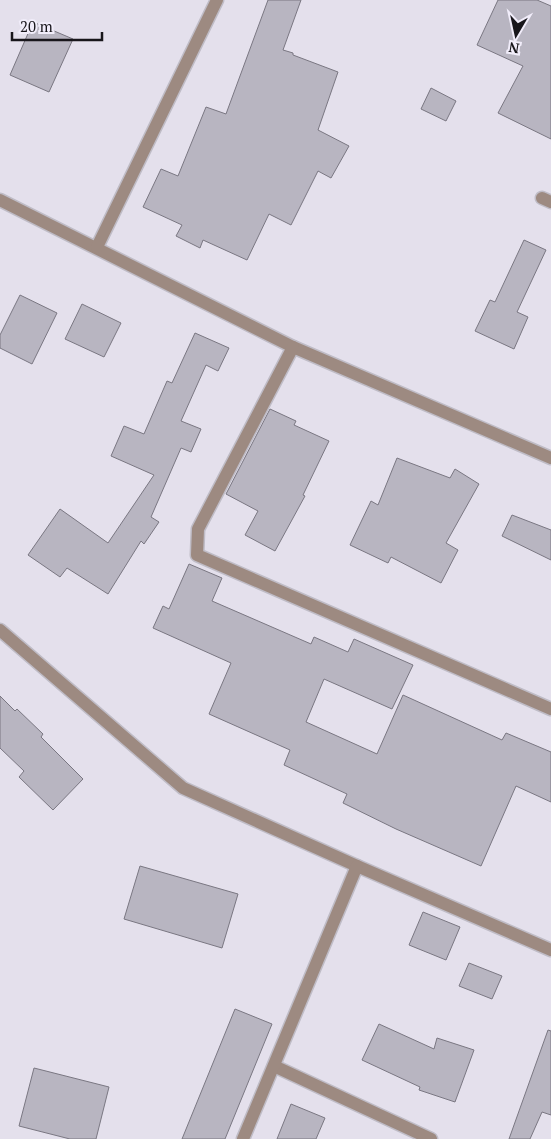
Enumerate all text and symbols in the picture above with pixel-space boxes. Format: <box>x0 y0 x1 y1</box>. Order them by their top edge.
scale bar <box>12 10 102 42</box>
north arrow <box>491 10 541 60</box>
text: 20 m <box>20 16 53 36</box>
text: N <box>507 38 521 59</box>

